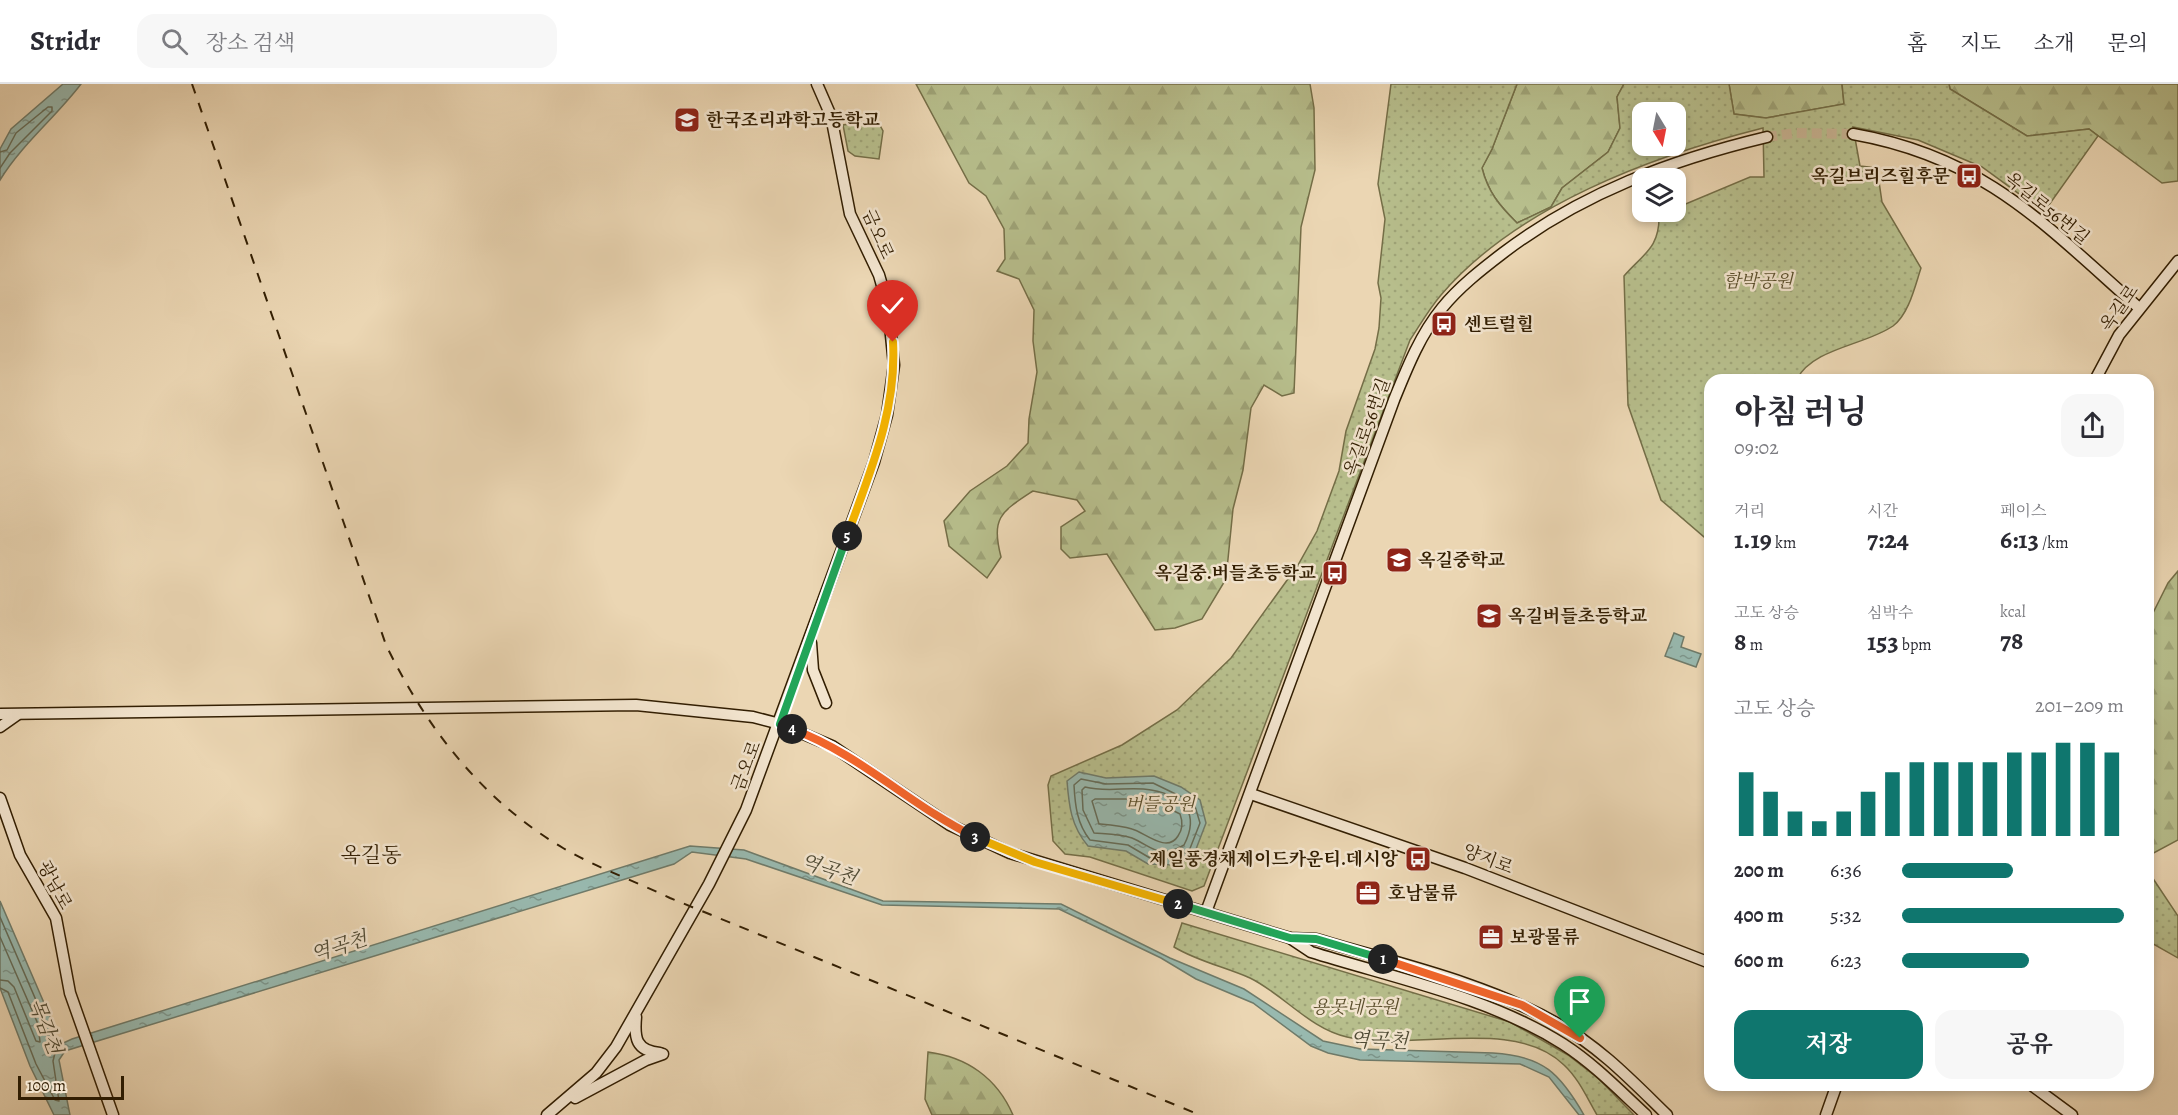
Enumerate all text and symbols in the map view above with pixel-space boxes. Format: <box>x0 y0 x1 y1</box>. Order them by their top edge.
search box <box>137 14 557 68</box>
text: Stridr <box>30 22 101 60</box>
icon: search <box>158 25 191 58</box>
text: 장소 검색 <box>206 28 295 58</box>
text: 홈 <box>1907 29 1927 57</box>
text: 지도 <box>1960 29 2001 57</box>
text: 소개 <box>2034 29 2074 57</box>
text: 문의 <box>2107 29 2148 57</box>
north arrow <box>1632 102 1686 156</box>
map controls <box>1632 102 1686 222</box>
school or university icon: 한국조리과학고등학교 <box>672 105 702 135</box>
place label: 한국조리과학고등학교 <box>706 108 880 132</box>
bus stop icon: 옥길브리즈힐후문 <box>1954 161 1984 191</box>
place label: 옥길브리즈힐후문 <box>1811 164 1951 188</box>
street label: 옥길로56번길 <box>1999 166 2095 250</box>
button: layers <box>1632 168 1686 222</box>
street label: 금오로 <box>856 205 900 263</box>
park label: 함박공원 <box>1723 269 1794 293</box>
pin <box>867 280 918 342</box>
street label: 옥길로 <box>2094 280 2144 336</box>
icon: check <box>876 289 909 322</box>
bus stop icon: 센트럴힐 <box>1429 309 1459 339</box>
place label: 센트럴힐 <box>1464 312 1534 336</box>
street label: 옥길로56번길 <box>1338 375 1396 479</box>
text: 아침 러닝 <box>1734 389 1867 434</box>
button: share <box>2061 394 2124 457</box>
text: 09:02 <box>1734 434 1779 461</box>
text: 거리 <box>1734 500 1765 522</box>
text: 시간 <box>1867 500 1898 522</box>
text: 페이스 <box>2000 500 2046 522</box>
pin: 5 <box>832 521 862 551</box>
text: 1.19 <box>1734 522 1772 557</box>
text: 7:24 <box>1867 522 1909 557</box>
text: 6:13 <box>2000 522 2039 557</box>
text: 5 <box>844 525 850 547</box>
text: km <box>1772 532 1796 554</box>
text: /km <box>2039 532 2069 554</box>
school or university icon: 옥길중학교 <box>1384 545 1414 575</box>
place label: 옥길중학교 <box>1418 548 1506 572</box>
bus stop icon: 옥길중.버들초등학교 <box>1320 558 1350 588</box>
place label: 옥길중.버들초등학교 <box>1155 561 1317 585</box>
school or university icon: 옥길버들초등학교 <box>1474 601 1504 631</box>
text: kcal <box>2000 601 2026 623</box>
text: 고도 상승 <box>1734 602 1799 624</box>
text: 심박수 <box>1867 602 1913 624</box>
place label: 옥길버들초등학교 <box>1508 604 1648 628</box>
text: 78 <box>2000 623 2024 658</box>
text: 8 <box>1734 624 1746 659</box>
text: 153 <box>1867 624 1899 659</box>
text: m <box>1746 634 1763 656</box>
text: bpm <box>1899 634 1932 656</box>
text: 201–209 m <box>2035 692 2124 719</box>
text: 고도 상승 <box>1734 695 1815 722</box>
pin: 4 <box>777 714 807 744</box>
text: 4 <box>788 718 796 740</box>
street label: 금오로 <box>725 737 767 795</box>
park label: 버들공원 <box>1125 792 1196 816</box>
pin: 3 <box>960 822 990 852</box>
text: 3 <box>972 826 978 848</box>
street label: 양지로 <box>1459 838 1517 880</box>
district label: 옥길동 <box>341 841 401 869</box>
bus stop icon: 제일풍경채제이드카운티.데시앙 <box>1403 844 1433 874</box>
water label: 역곡천 <box>797 847 862 892</box>
place label: 제일풍경채제이드카운티.데시앙 <box>1150 847 1399 871</box>
street label: 광남로 <box>32 856 78 914</box>
text: 200 m <box>1734 857 1784 884</box>
text: 6:36 <box>1830 857 1862 884</box>
office icon: 호남물류 <box>1353 878 1383 908</box>
place label: 호남물류 <box>1388 881 1458 905</box>
pin: 2 <box>1163 889 1193 919</box>
text: 2 <box>1174 893 1182 915</box>
text: 400 m <box>1734 902 1784 929</box>
text: 5:32 <box>1830 902 1861 929</box>
office icon: 보광물류 <box>1476 922 1506 952</box>
water label: 역곡천 <box>307 924 372 968</box>
place label: 보광물류 <box>1510 925 1580 949</box>
pin: 1 <box>1368 944 1398 974</box>
text: 600 m <box>1734 947 1784 974</box>
text: 6:23 <box>1830 947 1862 974</box>
text: 1 <box>1380 948 1386 970</box>
pin <box>1554 976 1605 1038</box>
icon: arrive <box>1563 985 1596 1018</box>
water label: 목감천 <box>23 994 69 1060</box>
park label: 용못네공원 <box>1312 995 1400 1019</box>
button: 저장 <box>1734 1010 1923 1079</box>
button: 공유 <box>1935 1010 2124 1079</box>
water label: 역곡천 <box>1350 1026 1410 1055</box>
scale bar <box>18 1073 124 1100</box>
text: 100 m <box>27 1075 66 1097</box>

